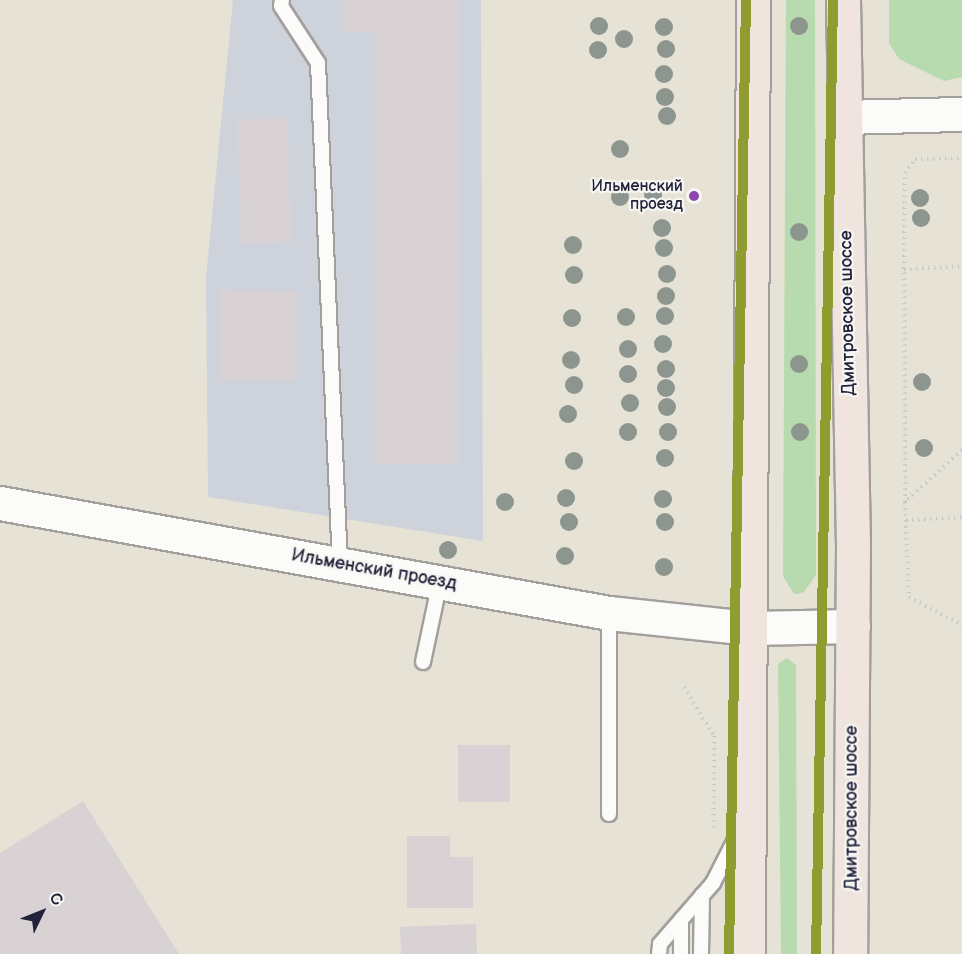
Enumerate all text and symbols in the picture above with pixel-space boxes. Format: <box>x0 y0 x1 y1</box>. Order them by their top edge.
place label: Ильменский проезд <box>591 177 683 215</box>
marker: Ильменский проезд <box>688 190 700 202</box>
street label: Дмитровское шоссе <box>836 230 860 396</box>
street label: Ильменский проезд <box>290 545 458 595</box>
street label: Дмитровское шоссе <box>841 725 863 891</box>
north arrow <box>12 882 72 942</box>
text: С <box>45 889 66 910</box>

